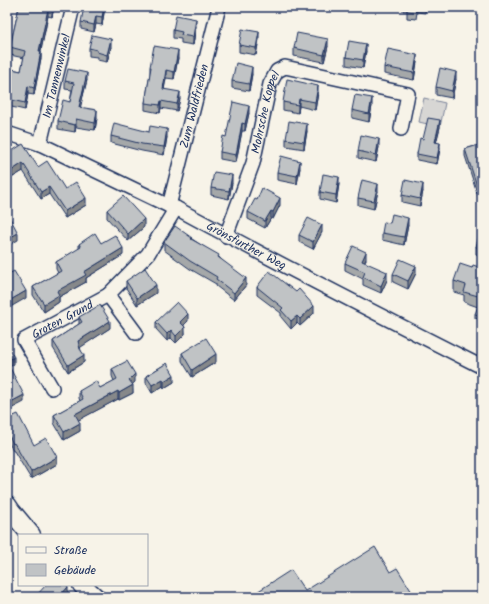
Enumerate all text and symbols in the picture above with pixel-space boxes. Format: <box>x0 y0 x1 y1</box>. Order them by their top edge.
street label: Im Tannenwinkel <box>37 32 76 120</box>
street label: Zum Waldfrieden <box>174 62 214 150</box>
street label: Mohrsche Koppel <box>246 67 285 155</box>
street label: Grönsfurther Weg <box>203 217 290 275</box>
street label: Groten Grund <box>28 295 97 344</box>
legend <box>18 534 148 586</box>
text: Straße <box>54 541 88 560</box>
text: Gebäude <box>54 561 96 580</box>

